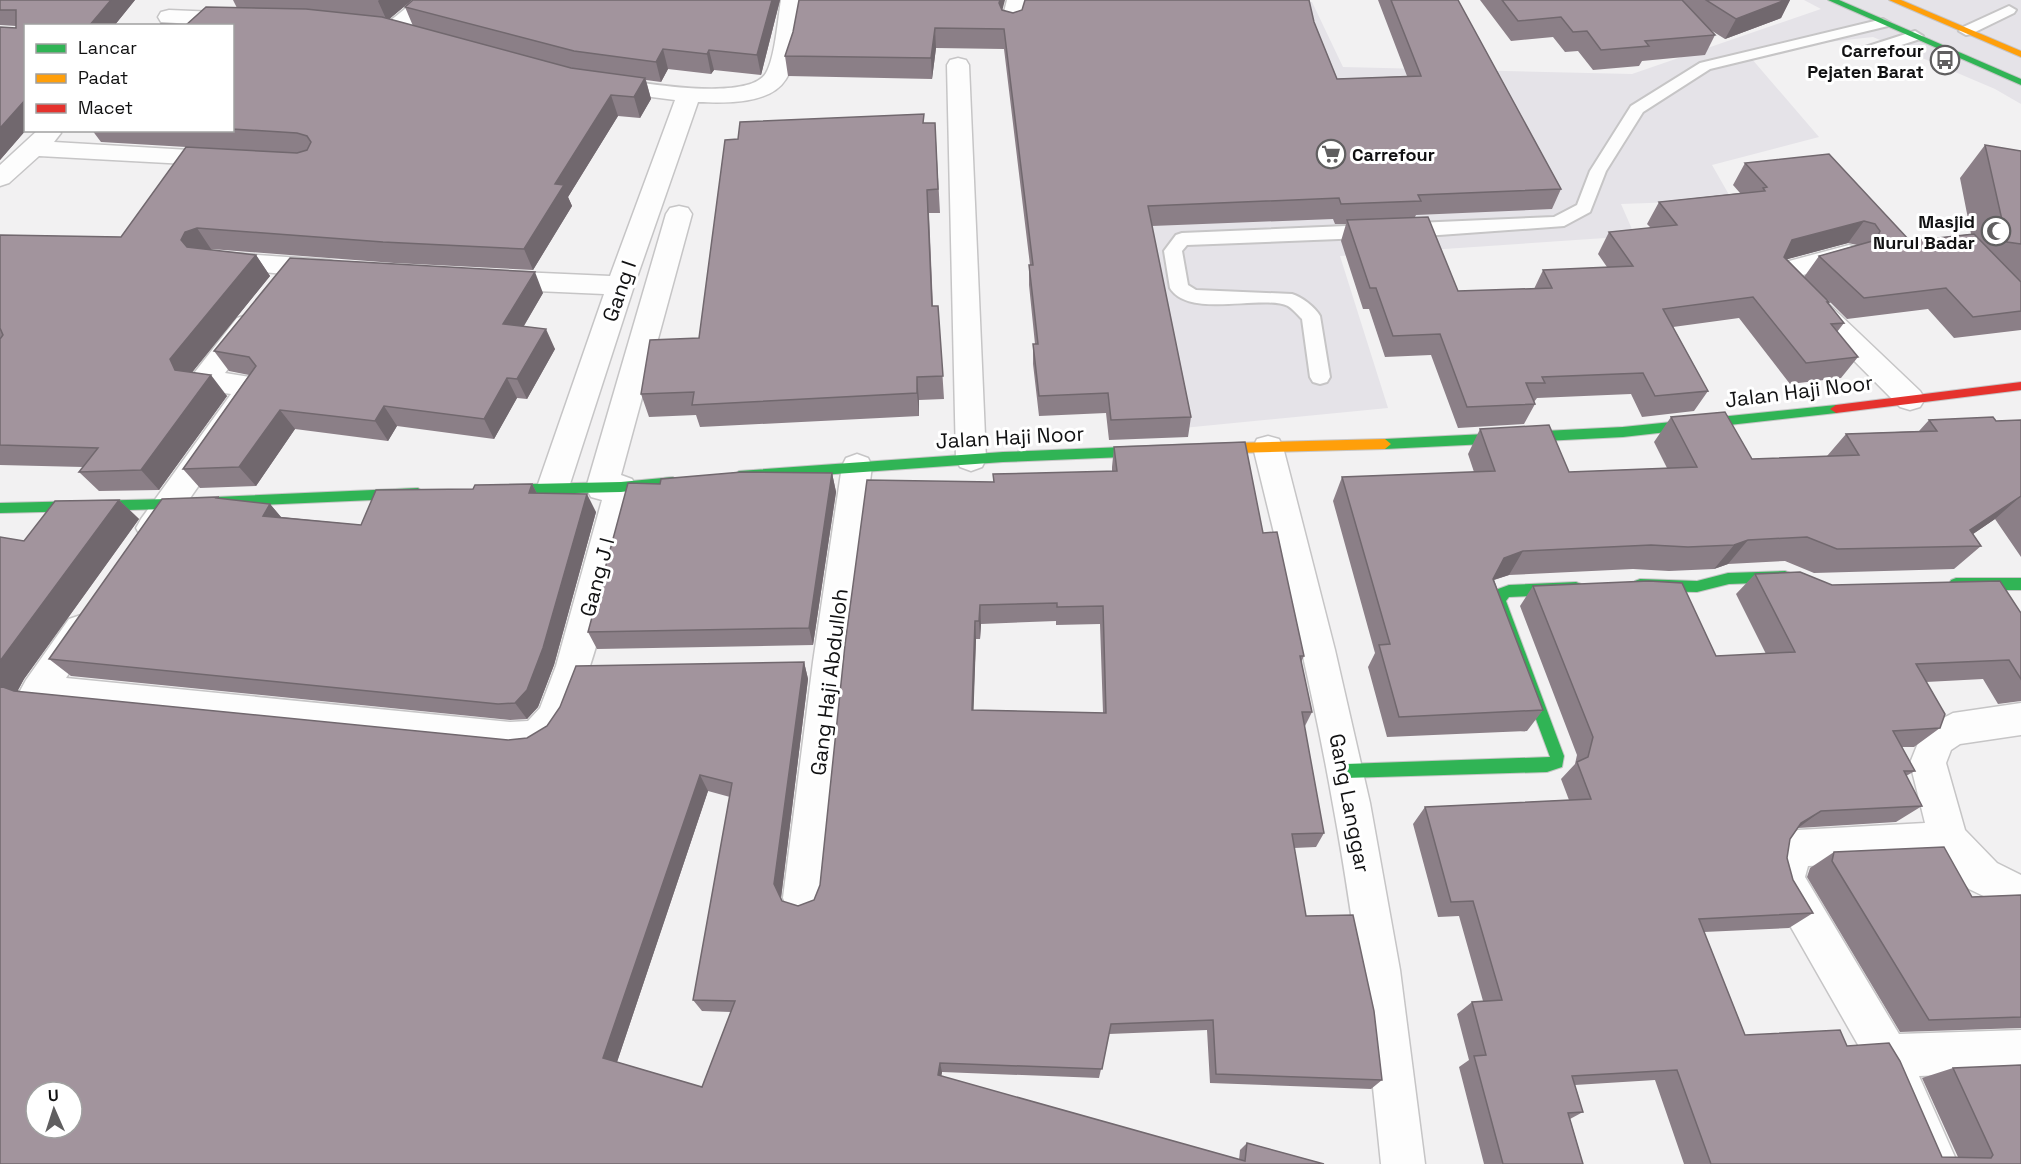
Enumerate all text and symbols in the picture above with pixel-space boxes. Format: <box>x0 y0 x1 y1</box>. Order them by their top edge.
legend <box>24 24 234 132</box>
text: Lancar <box>78 36 137 59</box>
place label: Carrefour Pejaten Barat <box>1807 39 1924 83</box>
bus stop icon: Carrefour Pejaten Barat <box>1929 44 1961 76</box>
text: Padat <box>78 66 128 89</box>
text: Macet <box>78 96 133 119</box>
supermarket icon: Carrefour <box>1315 138 1347 170</box>
place label: Carrefour <box>1352 143 1435 166</box>
place label: Masjid Nurul Badar <box>1873 210 1975 254</box>
mosque icon: Masjid Nurul Badar <box>1980 215 2012 247</box>
street label: Gang I <box>596 257 642 325</box>
street label: Jalan Haji Noor <box>1723 369 1875 413</box>
street label: Jalan Haji Noor <box>935 420 1085 454</box>
street label: Gang J I <box>574 535 620 619</box>
street label: Gang Haji Abdulloh <box>804 587 854 777</box>
street label: Gang Langgar <box>1323 731 1377 875</box>
north arrow <box>24 1080 84 1140</box>
text: U <box>47 1085 59 1106</box>

